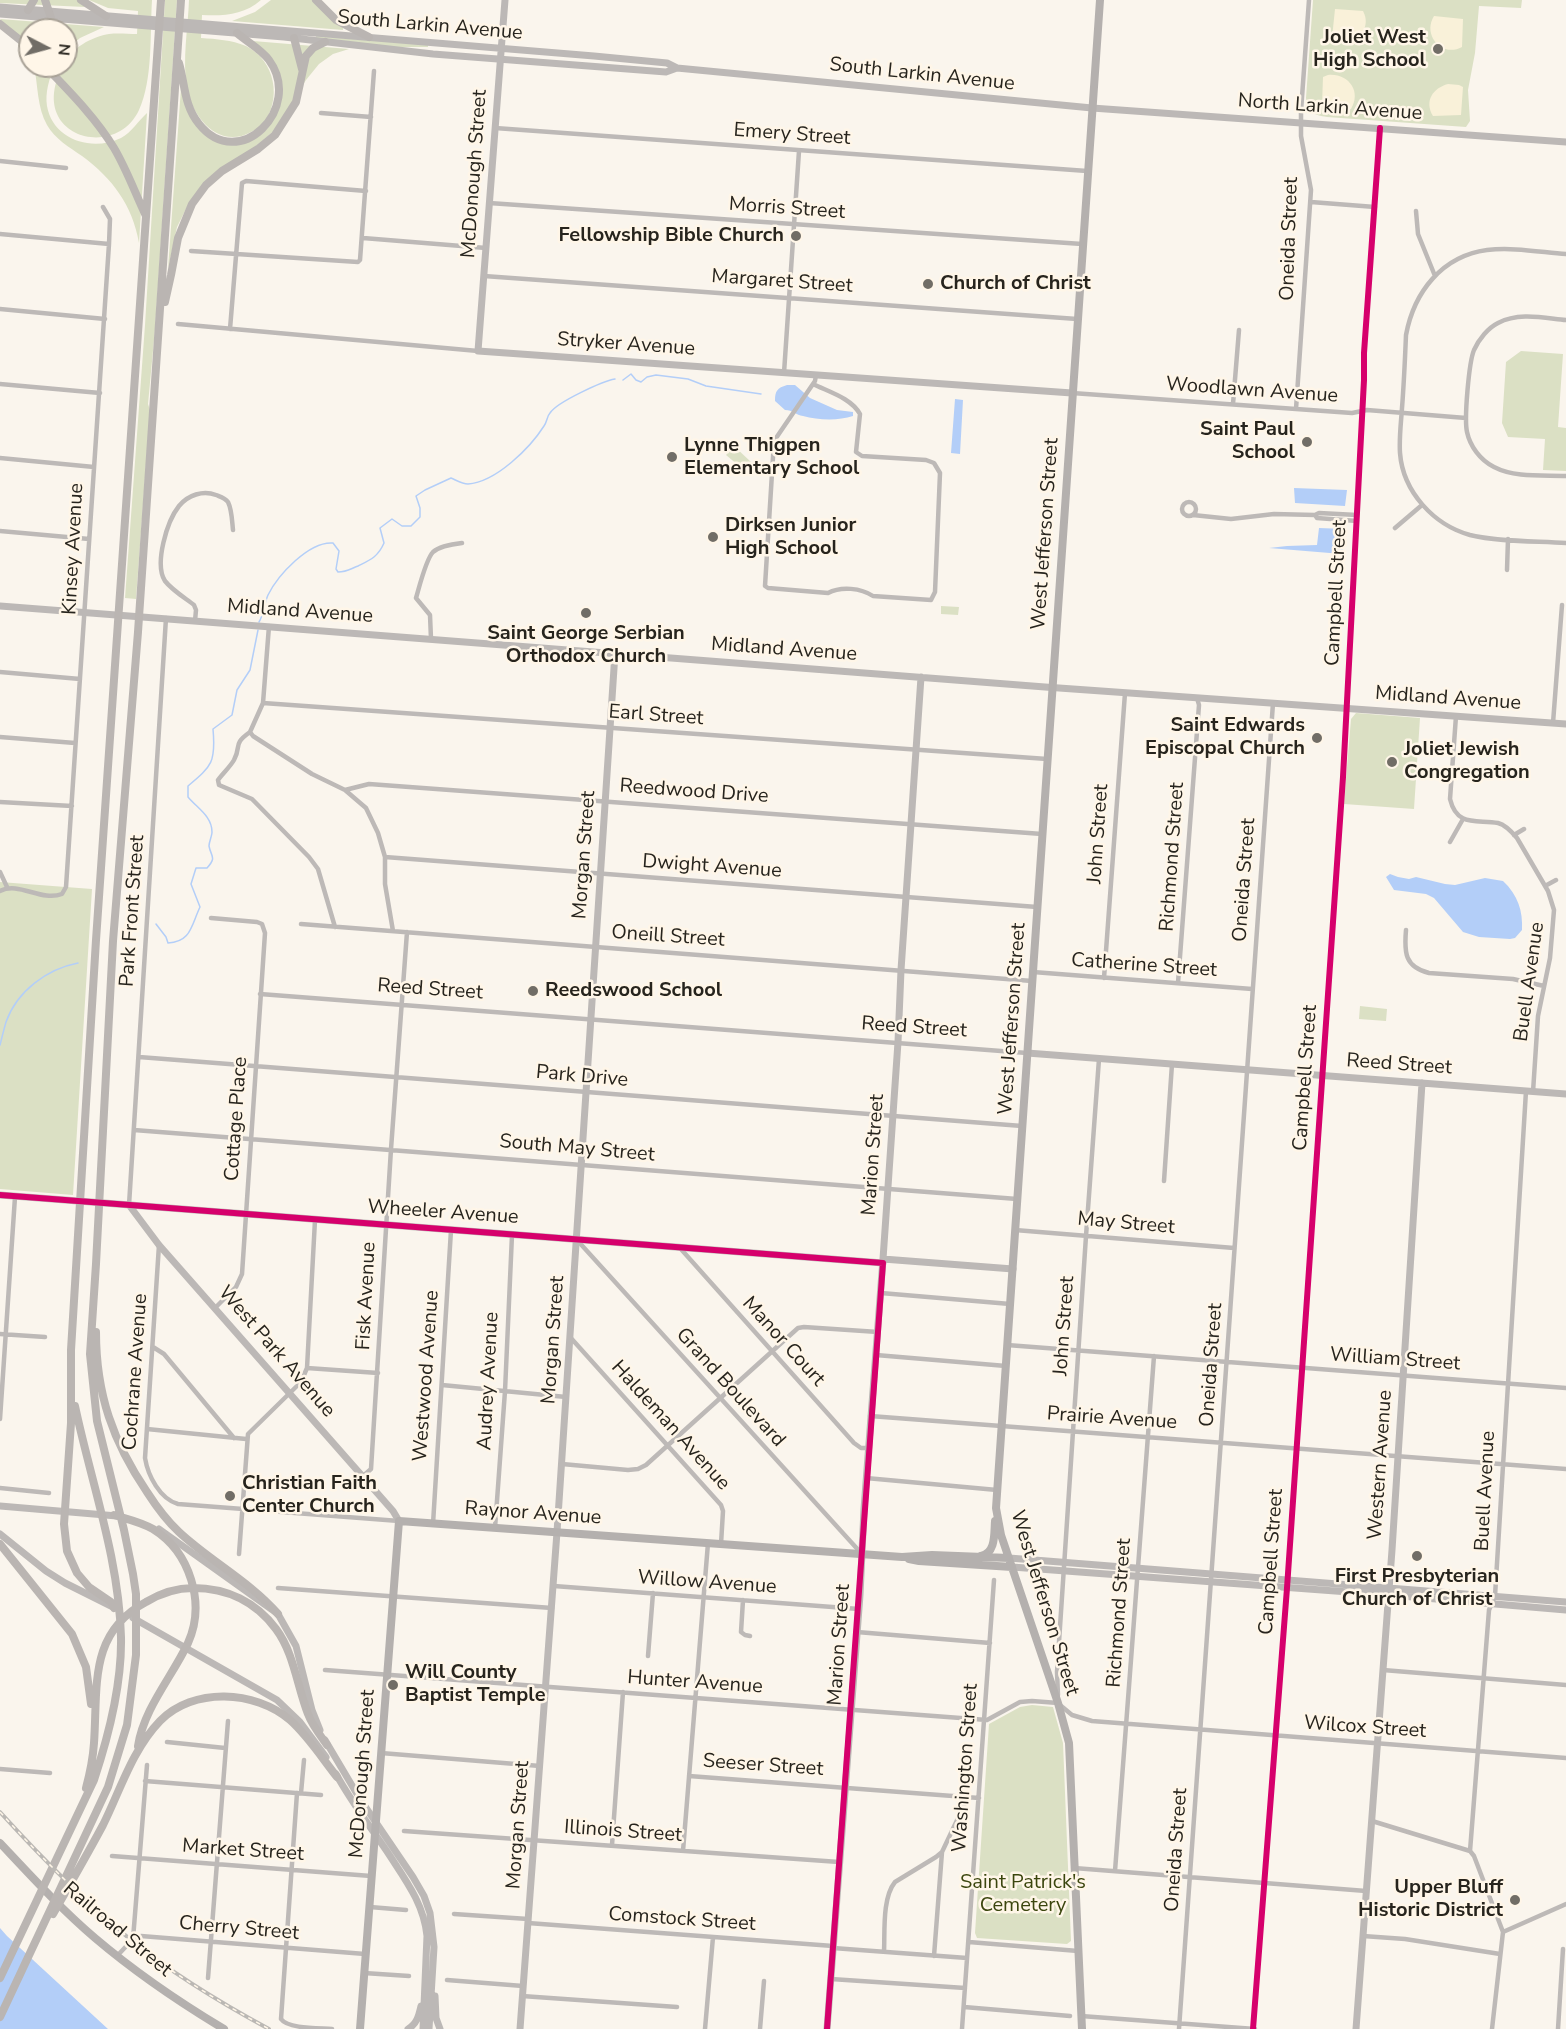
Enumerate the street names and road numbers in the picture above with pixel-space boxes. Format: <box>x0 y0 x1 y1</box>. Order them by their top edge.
street label: South Larkin Avenue <box>336 6 524 46</box>
street label: South Larkin Avenue <box>828 53 1016 97</box>
street label: McDonough Street <box>457 89 493 259</box>
street label: North Larkin Avenue <box>1237 90 1423 126</box>
street label: Emery Street <box>733 119 851 151</box>
street label: Oneida Street <box>1276 177 1304 301</box>
street label: Morris Street <box>728 193 846 225</box>
street label: Margaret Street <box>711 265 853 299</box>
street label: Stryker Avenue <box>556 328 696 362</box>
street label: Woodlawn Avenue <box>1165 373 1339 409</box>
street label: West Jefferson Street <box>1027 437 1065 631</box>
street label: Kinsey Avenue <box>59 482 89 616</box>
street label: Campbell Street <box>1321 519 1353 667</box>
street label: Midland Avenue <box>226 595 374 629</box>
street label: Midland Avenue <box>710 633 858 667</box>
street label: Midland Avenue <box>1374 682 1522 716</box>
street label: Earl Street <box>608 701 704 731</box>
street label: Reedwood Drive <box>619 775 769 809</box>
street label: Richmond Street <box>1156 782 1190 932</box>
street label: John Street <box>1084 783 1114 885</box>
street label: Morgan Street <box>569 790 601 920</box>
street label: Oneida Street <box>1229 817 1261 943</box>
street label: Park Front Street <box>116 834 150 988</box>
street label: Dwight Avenue <box>642 850 782 884</box>
street label: Oneill Street <box>611 921 725 953</box>
street label: Buell Avenue <box>1510 921 1550 1043</box>
street label: West Jefferson Street <box>994 922 1032 1116</box>
street label: Catherine Street <box>1070 949 1218 983</box>
street label: Reed Street <box>376 974 484 1006</box>
street label: Campbell Street <box>1289 1004 1323 1152</box>
street label: Reed Street <box>860 1012 968 1044</box>
street label: Reed Street <box>1345 1049 1453 1081</box>
street label: Cottage Place <box>221 1056 253 1182</box>
street label: Park Drive <box>535 1061 629 1093</box>
street label: Marion Street <box>858 1093 890 1217</box>
street label: South May Street <box>498 1130 656 1168</box>
street label: Wheeler Avenue <box>367 1196 519 1230</box>
street label: May Street <box>1076 1208 1176 1240</box>
street label: Fisk Avenue <box>352 1241 382 1351</box>
street label: Morgan Street <box>538 1275 570 1405</box>
street label: John Street <box>1050 1275 1080 1377</box>
street label: West Park Avenue <box>212 1281 340 1423</box>
street label: Westwood Avenue <box>409 1289 445 1463</box>
street label: Manor Court <box>737 1292 829 1392</box>
street label: Cochrane Avenue <box>119 1293 153 1451</box>
street label: Oneida Street <box>1196 1302 1228 1428</box>
street label: Audrey Avenue <box>473 1311 505 1451</box>
street label: Grand Boulevard <box>670 1324 790 1452</box>
street label: William Street <box>1329 1343 1461 1377</box>
street label: Haldeman Avenue <box>605 1356 735 1496</box>
street label: Western Avenue <box>1364 1389 1398 1541</box>
street label: Prairie Avenue <box>1046 1402 1178 1436</box>
street label: Buell Avenue <box>1471 1430 1501 1552</box>
street label: Campbell Street <box>1255 1488 1289 1636</box>
street label: Raynor Avenue <box>464 1497 602 1531</box>
street label: West Jefferson Street <box>1004 1507 1084 1699</box>
street label: Richmond Street <box>1103 1538 1137 1688</box>
street label: Willow Avenue <box>637 1566 777 1600</box>
street label: Marion Street <box>824 1583 856 1707</box>
street label: Hunter Avenue <box>626 1666 764 1700</box>
street label: Washington Street <box>948 1683 984 1853</box>
street label: McDonough Street <box>345 1689 381 1859</box>
street label: Wilcox Street <box>1303 1712 1427 1744</box>
street label: Seeser Street <box>702 1750 824 1782</box>
street label: Morgan Street <box>503 1760 535 1890</box>
street label: Oneida Street <box>1161 1787 1193 1913</box>
street label: Illinois Street <box>563 1816 683 1848</box>
street label: Market Street <box>181 1835 305 1867</box>
street label: Railroad Street <box>58 1878 176 1982</box>
street label: Comstock Street <box>608 1903 756 1937</box>
street label: Cherry Street <box>178 1912 300 1946</box>

